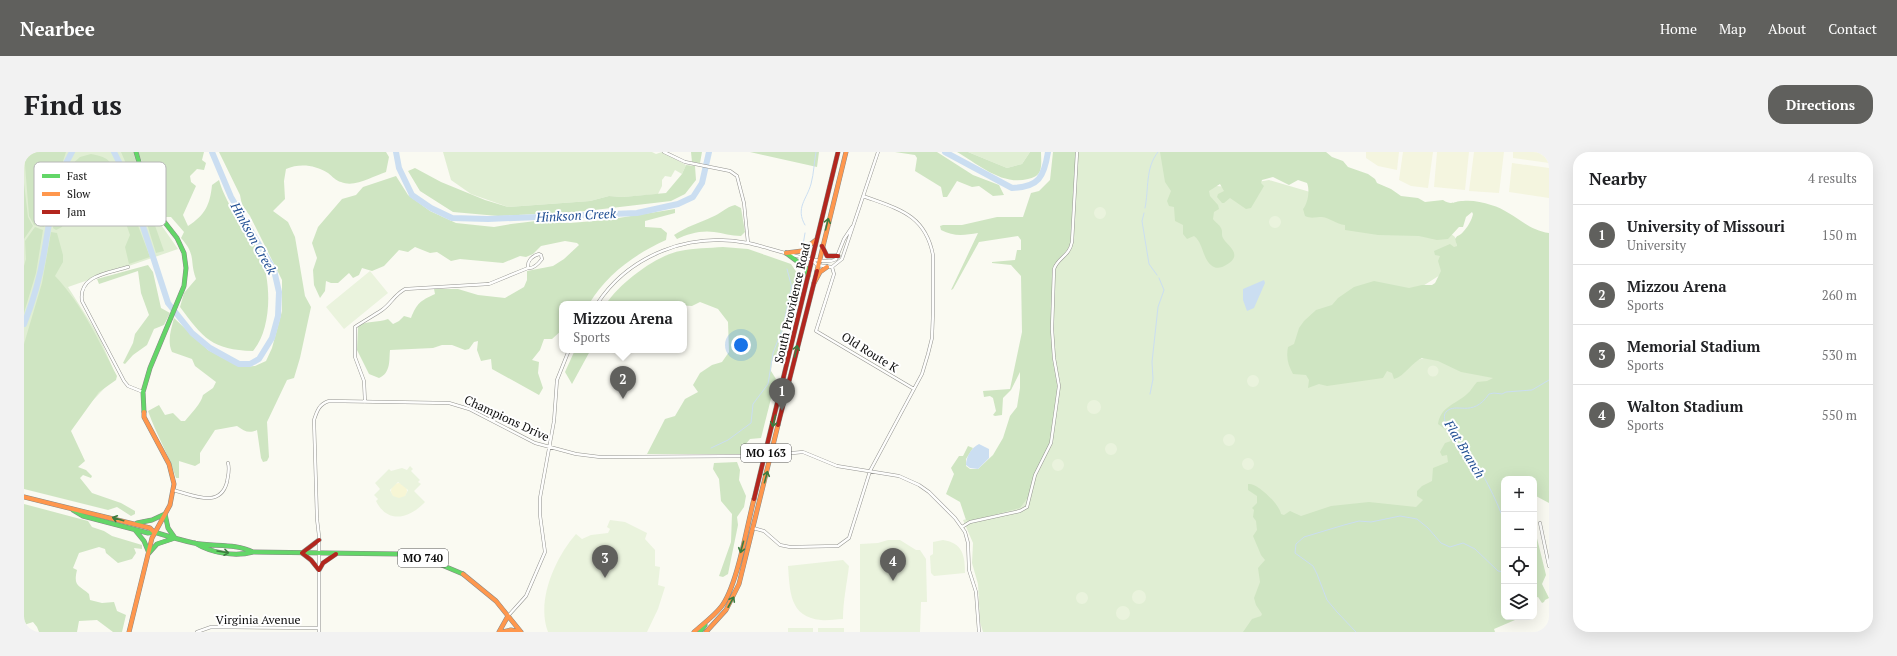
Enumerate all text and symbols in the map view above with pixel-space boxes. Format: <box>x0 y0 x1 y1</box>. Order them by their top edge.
text: Nearbee <box>20 16 95 41</box>
text: Home <box>1660 19 1697 38</box>
text: Map <box>1719 19 1746 38</box>
text: About <box>1768 19 1806 38</box>
text: Contact <box>1828 19 1877 38</box>
button: Directions <box>1768 85 1873 124</box>
text: Find us <box>24 86 122 123</box>
legend <box>34 162 166 226</box>
text: Nearby <box>1589 167 1647 190</box>
text: Fast <box>67 169 87 183</box>
text: 4 results <box>1808 169 1857 187</box>
text: Slow <box>67 187 91 201</box>
water label: Hinkson Creek <box>226 198 282 278</box>
water label: Hinkson Creek <box>535 204 617 226</box>
text: Jam <box>67 205 86 219</box>
text: University of Missouri <box>1627 216 1785 236</box>
one-way arrow <box>824 218 832 231</box>
text: 1 <box>1598 226 1606 244</box>
text: 150 m <box>1822 226 1857 244</box>
text: University <box>1627 236 1686 254</box>
street label: South Providence Road <box>771 241 813 365</box>
text: Mizzou Arena <box>1627 276 1727 296</box>
text: 2 <box>1598 286 1606 304</box>
text: 260 m <box>1822 286 1857 304</box>
text: Sports <box>1627 296 1664 314</box>
popup <box>559 301 687 353</box>
text: Mizzou Arena <box>573 308 673 328</box>
text: Sports <box>573 328 610 346</box>
street label: Old Route K <box>839 329 901 375</box>
your location <box>731 335 751 355</box>
text: Memorial Stadium <box>1627 336 1760 356</box>
one-way arrow <box>793 345 801 358</box>
text: 3 <box>1598 346 1606 364</box>
text: 530 m <box>1822 346 1857 364</box>
text: Sports <box>1627 356 1664 374</box>
pin: 2 <box>610 366 636 399</box>
pin: 1 <box>769 378 795 411</box>
street label: Champions Drive <box>462 392 552 444</box>
text: Walton Stadium <box>1627 396 1743 416</box>
text: 4 <box>1598 406 1606 424</box>
text: 550 m <box>1822 406 1857 424</box>
one-way arrow <box>770 414 777 427</box>
water label: Flat Branch <box>1440 416 1489 481</box>
text: Sports <box>1627 416 1664 434</box>
road number: MO 163 <box>741 444 791 462</box>
one-way arrow <box>762 471 770 484</box>
map controls <box>1501 476 1537 620</box>
button: + <box>1501 476 1537 512</box>
button: − <box>1501 512 1537 548</box>
one-way arrow <box>112 515 125 522</box>
one-way arrow <box>738 540 745 553</box>
pin: 3 <box>592 545 618 578</box>
one-way arrow <box>216 548 229 556</box>
pin: 4 <box>880 548 906 581</box>
button: locate <box>1501 548 1537 584</box>
road number: MO 740 <box>398 549 448 567</box>
button: layers <box>1501 584 1537 620</box>
one-way arrow <box>728 596 736 608</box>
street label: Virginia Avenue <box>215 612 301 627</box>

